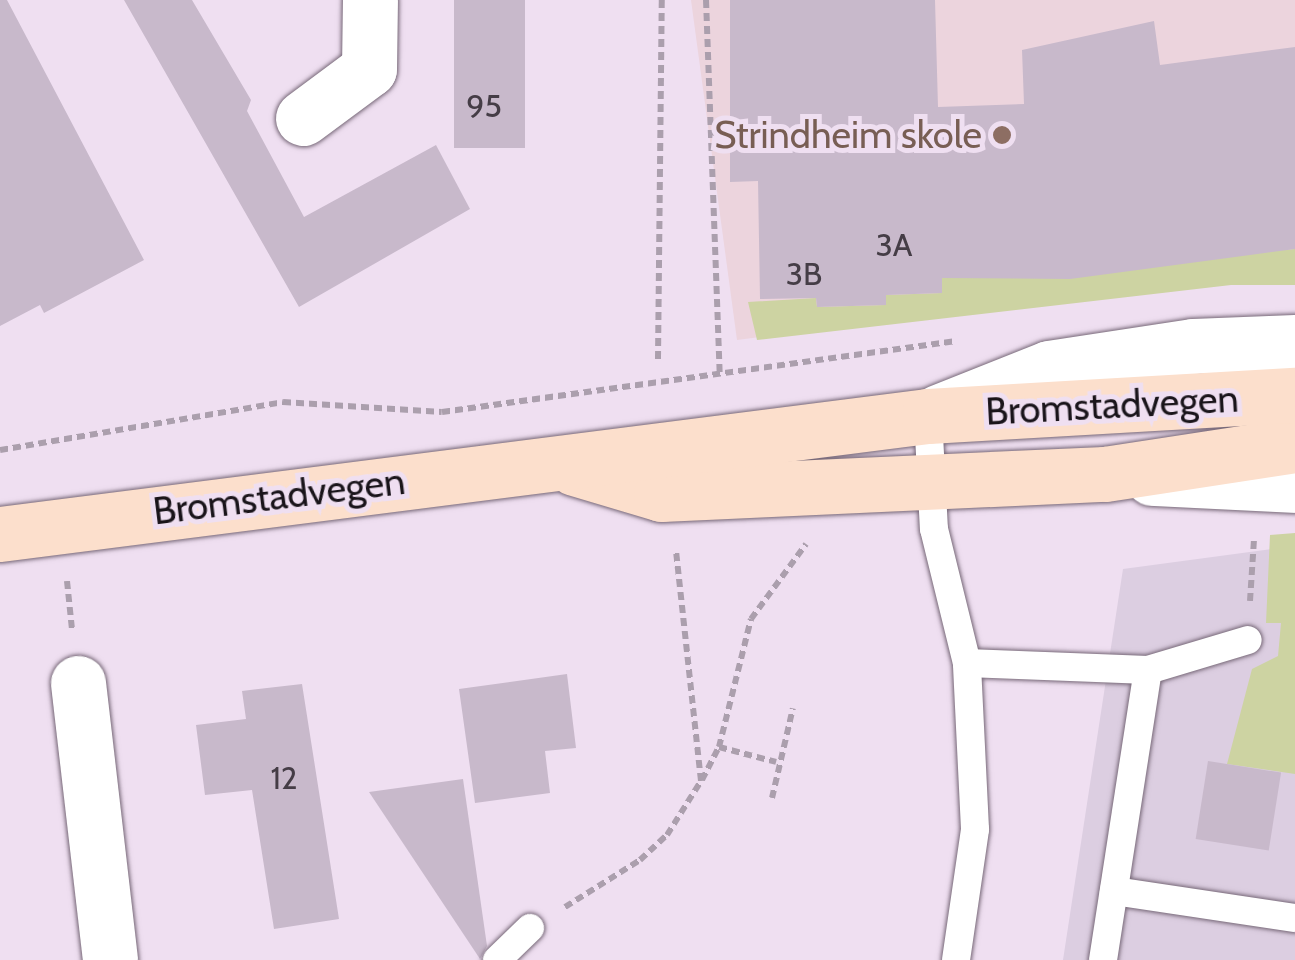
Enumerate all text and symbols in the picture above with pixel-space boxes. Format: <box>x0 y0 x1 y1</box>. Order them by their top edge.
house number: 95 <box>466 87 502 125</box>
place label: Strindheim skole <box>714 112 982 158</box>
marker: Strindheim skole <box>991 124 1013 146</box>
house number: 3A <box>875 226 913 264</box>
house number: 3B <box>786 255 822 293</box>
street label: Bromstadvegen <box>984 376 1240 434</box>
street label: Bromstadvegen <box>150 458 408 534</box>
house number: 12 <box>270 759 298 797</box>

